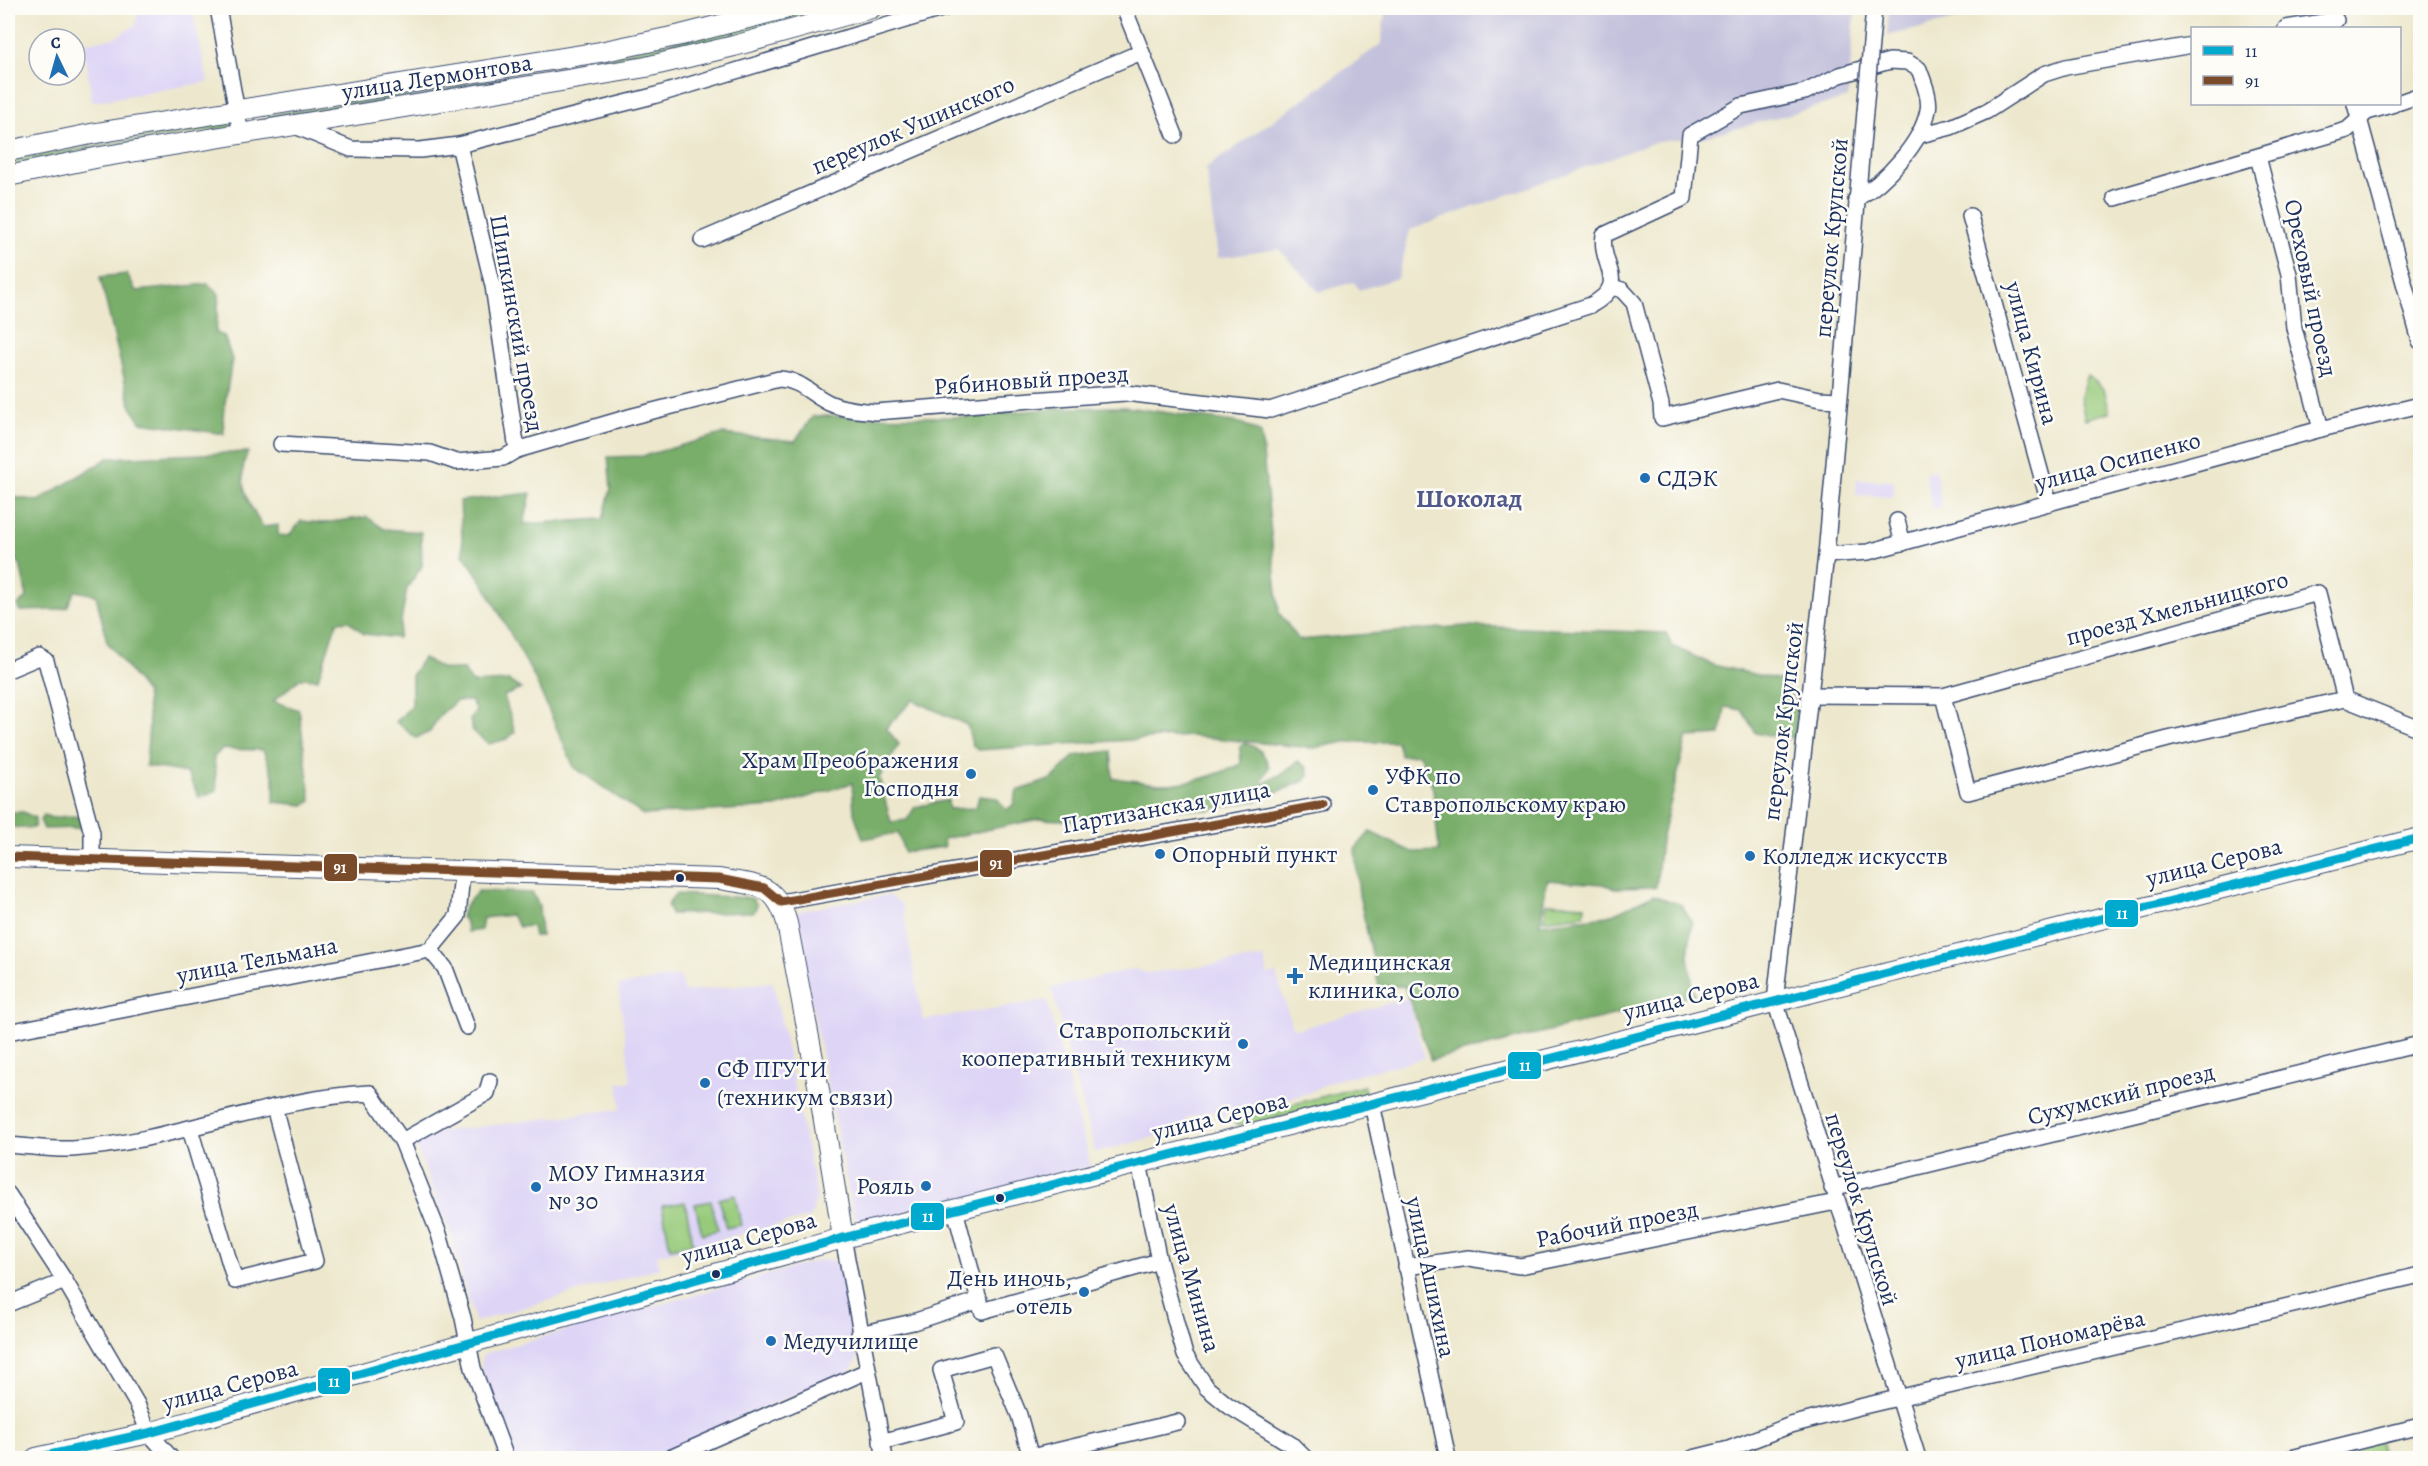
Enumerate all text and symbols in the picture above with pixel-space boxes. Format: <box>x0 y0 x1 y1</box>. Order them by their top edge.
north arrow <box>27 27 87 87</box>
legend <box>2191 27 2401 105</box>
text: С <box>50 32 62 54</box>
text: 11 <box>2245 39 2257 63</box>
street label: улица Лермонтова <box>339 46 534 108</box>
street label: переулок Ушинского <box>807 68 1019 182</box>
text: 91 <box>2245 69 2259 93</box>
street label: переулок Крупской <box>1806 137 1856 339</box>
street label: Ореховый проезд <box>2277 196 2345 380</box>
street label: Шипкинский проезд <box>482 212 552 434</box>
street label: улица Кирина <box>1997 277 2066 428</box>
street label: Рябиновый проезд <box>932 357 1130 403</box>
street label: улица Осипенко <box>2031 424 2204 499</box>
place label: СДЭК <box>1657 462 1718 494</box>
marker: СДЭК <box>1638 471 1652 485</box>
district label: Шоколад <box>1416 481 1522 516</box>
street label: проезд Хмельницкого <box>2062 563 2292 653</box>
street label: переулок Крупской <box>1755 620 1811 822</box>
place label: Храм Преображения Господня <box>742 744 959 804</box>
place label: УФК по Ставропольскому краю <box>1385 760 1626 820</box>
marker: Храм Преображения Господня <box>964 767 978 781</box>
street label: Партизанская улица <box>1059 773 1273 841</box>
marker: УФК по Ставропольскому краю <box>1366 783 1380 797</box>
street label: улица Серова <box>2142 830 2285 895</box>
place label: Опорный пункт <box>1172 838 1338 870</box>
place label: Колледж искусств <box>1762 840 1948 872</box>
marker: Опорный пункт <box>1153 847 1167 861</box>
line badge: 91 <box>979 849 1013 878</box>
marker: Колледж искусств <box>1743 849 1757 863</box>
line badge: 91 <box>323 853 358 882</box>
text: 91 <box>989 853 1003 875</box>
text: 91 <box>333 857 347 879</box>
unlabelled marker <box>674 872 686 884</box>
line badge: 11 <box>2104 899 2139 928</box>
text: 11 <box>2116 903 2128 925</box>
street label: улица Тельмана <box>173 929 340 991</box>
place label: Медицинская клиника, Соло <box>1308 946 1460 1006</box>
street label: улица Серова <box>1619 964 1762 1029</box>
marker: Медицинская клиника, Соло <box>1286 967 1304 985</box>
place label: Ставропольский кооперативный техникум <box>961 1014 1231 1074</box>
marker: Ставропольский кооперативный техникум <box>1236 1037 1250 1051</box>
line badge: 11 <box>1507 1051 1542 1080</box>
place label: СФ ПГУТИ (техникум связи) <box>717 1053 893 1113</box>
text: 11 <box>1519 1055 1531 1077</box>
street label: Сухумский проезд <box>2024 1055 2218 1133</box>
marker: СФ ПГУТИ (техникум связи) <box>698 1076 712 1090</box>
street label: улица Серова <box>1148 1084 1291 1149</box>
street label: переулок Крупской <box>1817 1108 1907 1310</box>
place label: МОУ Гимназия № 30 <box>548 1157 705 1217</box>
place label: Рояль <box>856 1170 914 1202</box>
marker: Рояль <box>919 1179 933 1193</box>
marker: МОУ Гимназия № 30 <box>529 1180 543 1194</box>
unlabelled marker <box>994 1192 1006 1204</box>
street label: улица Ашихина <box>1398 1192 1464 1361</box>
street label: Рабочий проезд <box>1533 1193 1701 1255</box>
street label: улица Минина <box>1155 1199 1229 1356</box>
line badge: 11 <box>910 1202 945 1231</box>
street label: улица Серова <box>677 1203 820 1273</box>
text: 11 <box>922 1206 934 1228</box>
place label: День иночь, отель <box>947 1262 1073 1322</box>
unlabelled marker <box>710 1268 722 1280</box>
marker: День иночь, отель <box>1077 1285 1091 1299</box>
street label: улица Пономарёва <box>1951 1302 2148 1377</box>
place label: Медучилище <box>783 1325 919 1357</box>
marker: Медучилище <box>764 1334 778 1348</box>
street label: улица Серова <box>158 1352 301 1419</box>
line badge: 11 <box>317 1367 351 1395</box>
text: 11 <box>328 1371 340 1393</box>

